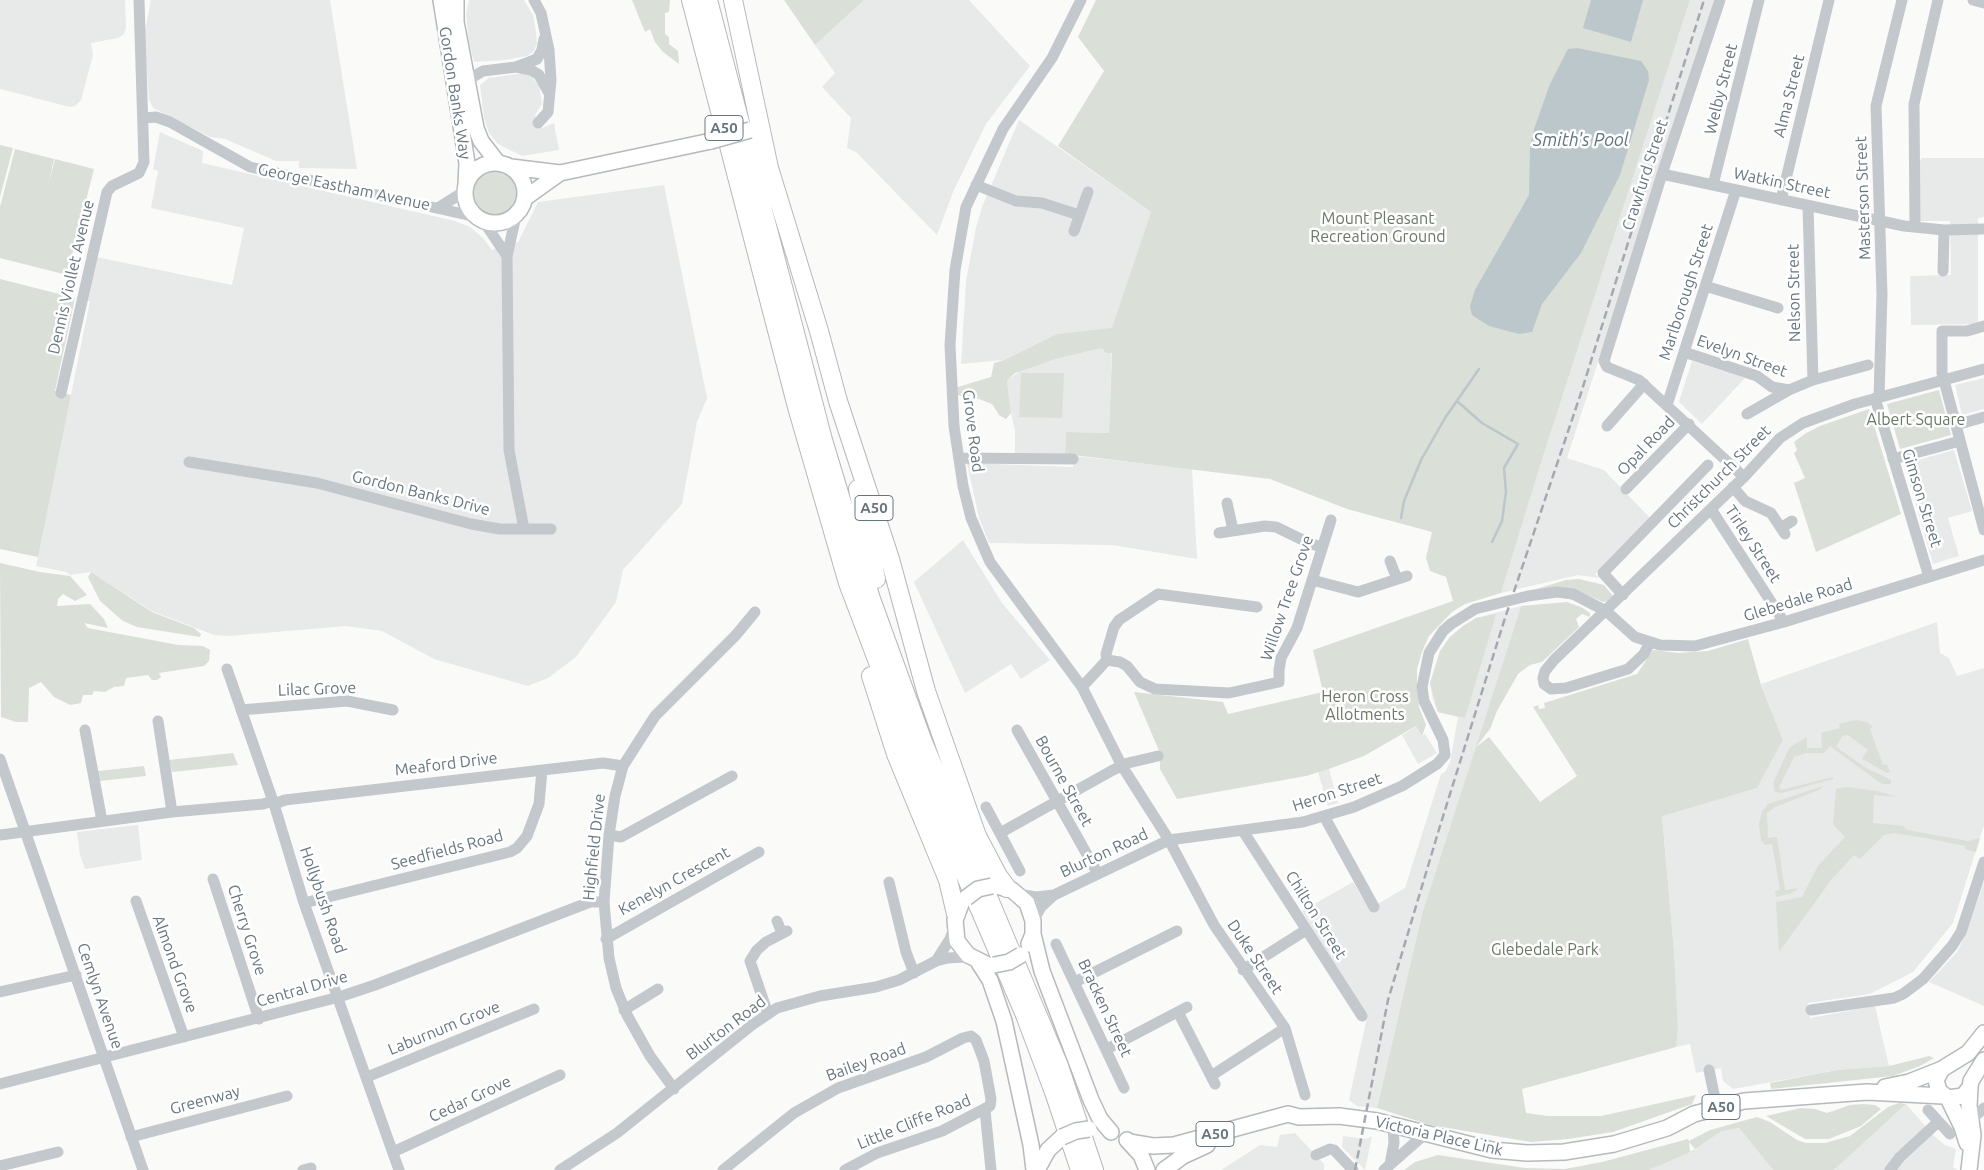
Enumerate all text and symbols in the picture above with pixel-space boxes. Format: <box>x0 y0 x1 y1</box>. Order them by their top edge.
street label: Gordon Banks Way <box>435 25 475 161</box>
street label: Welby Street <box>1700 42 1742 136</box>
street label: Alma Street <box>1769 52 1809 140</box>
road number: A50 <box>705 116 743 140</box>
street label: Crawfurd Street <box>1618 117 1672 233</box>
water label: Smith's Pool <box>1533 129 1629 151</box>
street label: Masterson Street <box>1851 136 1875 260</box>
street label: George Eastham Avenue <box>256 159 432 215</box>
street label: Watkin Street <box>1732 163 1832 203</box>
street label: Dennis Viollet Avenue <box>44 198 98 356</box>
park label: Mount Pleasant Recreation Ground <box>1310 209 1446 247</box>
street label: Marlborough Street <box>1655 221 1717 363</box>
street label: Nelson Street <box>1784 244 1804 342</box>
street label: Evelyn Street <box>1694 331 1790 381</box>
street label: Grove Road <box>958 389 988 473</box>
park label: Albert Square <box>1867 410 1965 430</box>
street label: Opal Road <box>1613 412 1679 480</box>
street label: Christchurch Street <box>1663 421 1775 533</box>
street label: Gimson Street <box>1898 446 1946 550</box>
street label: Gordon Banks Drive <box>350 467 492 519</box>
road number: A50 <box>855 496 893 520</box>
street label: Tirley Street <box>1721 502 1785 586</box>
street label: Willow Tree Grove <box>1257 533 1317 663</box>
street label: Glebedale Road <box>1741 574 1855 626</box>
street label: Lilac Grove <box>278 678 356 700</box>
park label: Heron Cross Allotments <box>1321 687 1409 725</box>
street label: Bourne Street <box>1031 732 1097 830</box>
street label: Meaford Drive <box>394 748 498 780</box>
street label: Heron Street <box>1290 769 1384 815</box>
street label: Highfield Drive <box>579 793 609 901</box>
street label: Blurton Road <box>1057 824 1151 882</box>
street label: Seedfields Road <box>389 826 505 874</box>
street label: Kenelyn Crescent <box>615 842 733 920</box>
street label: Hollybush Road <box>296 844 350 956</box>
street label: Chilton Street <box>1281 867 1351 963</box>
street label: Cherry Grove <box>223 882 271 978</box>
street label: Almond Grove <box>148 913 202 1015</box>
street label: Duke Street <box>1223 916 1287 998</box>
street label: Cemlyn Avenue <box>73 940 127 1052</box>
park label: Glebedale Park <box>1491 940 1599 960</box>
street label: Bracken Street <box>1074 956 1136 1060</box>
street label: Central Drive <box>254 967 350 1011</box>
street label: Blurton Road <box>682 992 770 1064</box>
street label: Laburnum Grove <box>385 997 503 1059</box>
street label: Bailey Road <box>823 1039 909 1085</box>
street label: Cedar Grove <box>426 1072 514 1126</box>
street label: Greenway <box>168 1081 242 1119</box>
street label: Little Cliffe Road <box>854 1090 974 1154</box>
road number: A50 <box>1702 1094 1740 1120</box>
street label: Victoria Place Link <box>1373 1112 1505 1160</box>
road number: A50 <box>1196 1122 1234 1146</box>

